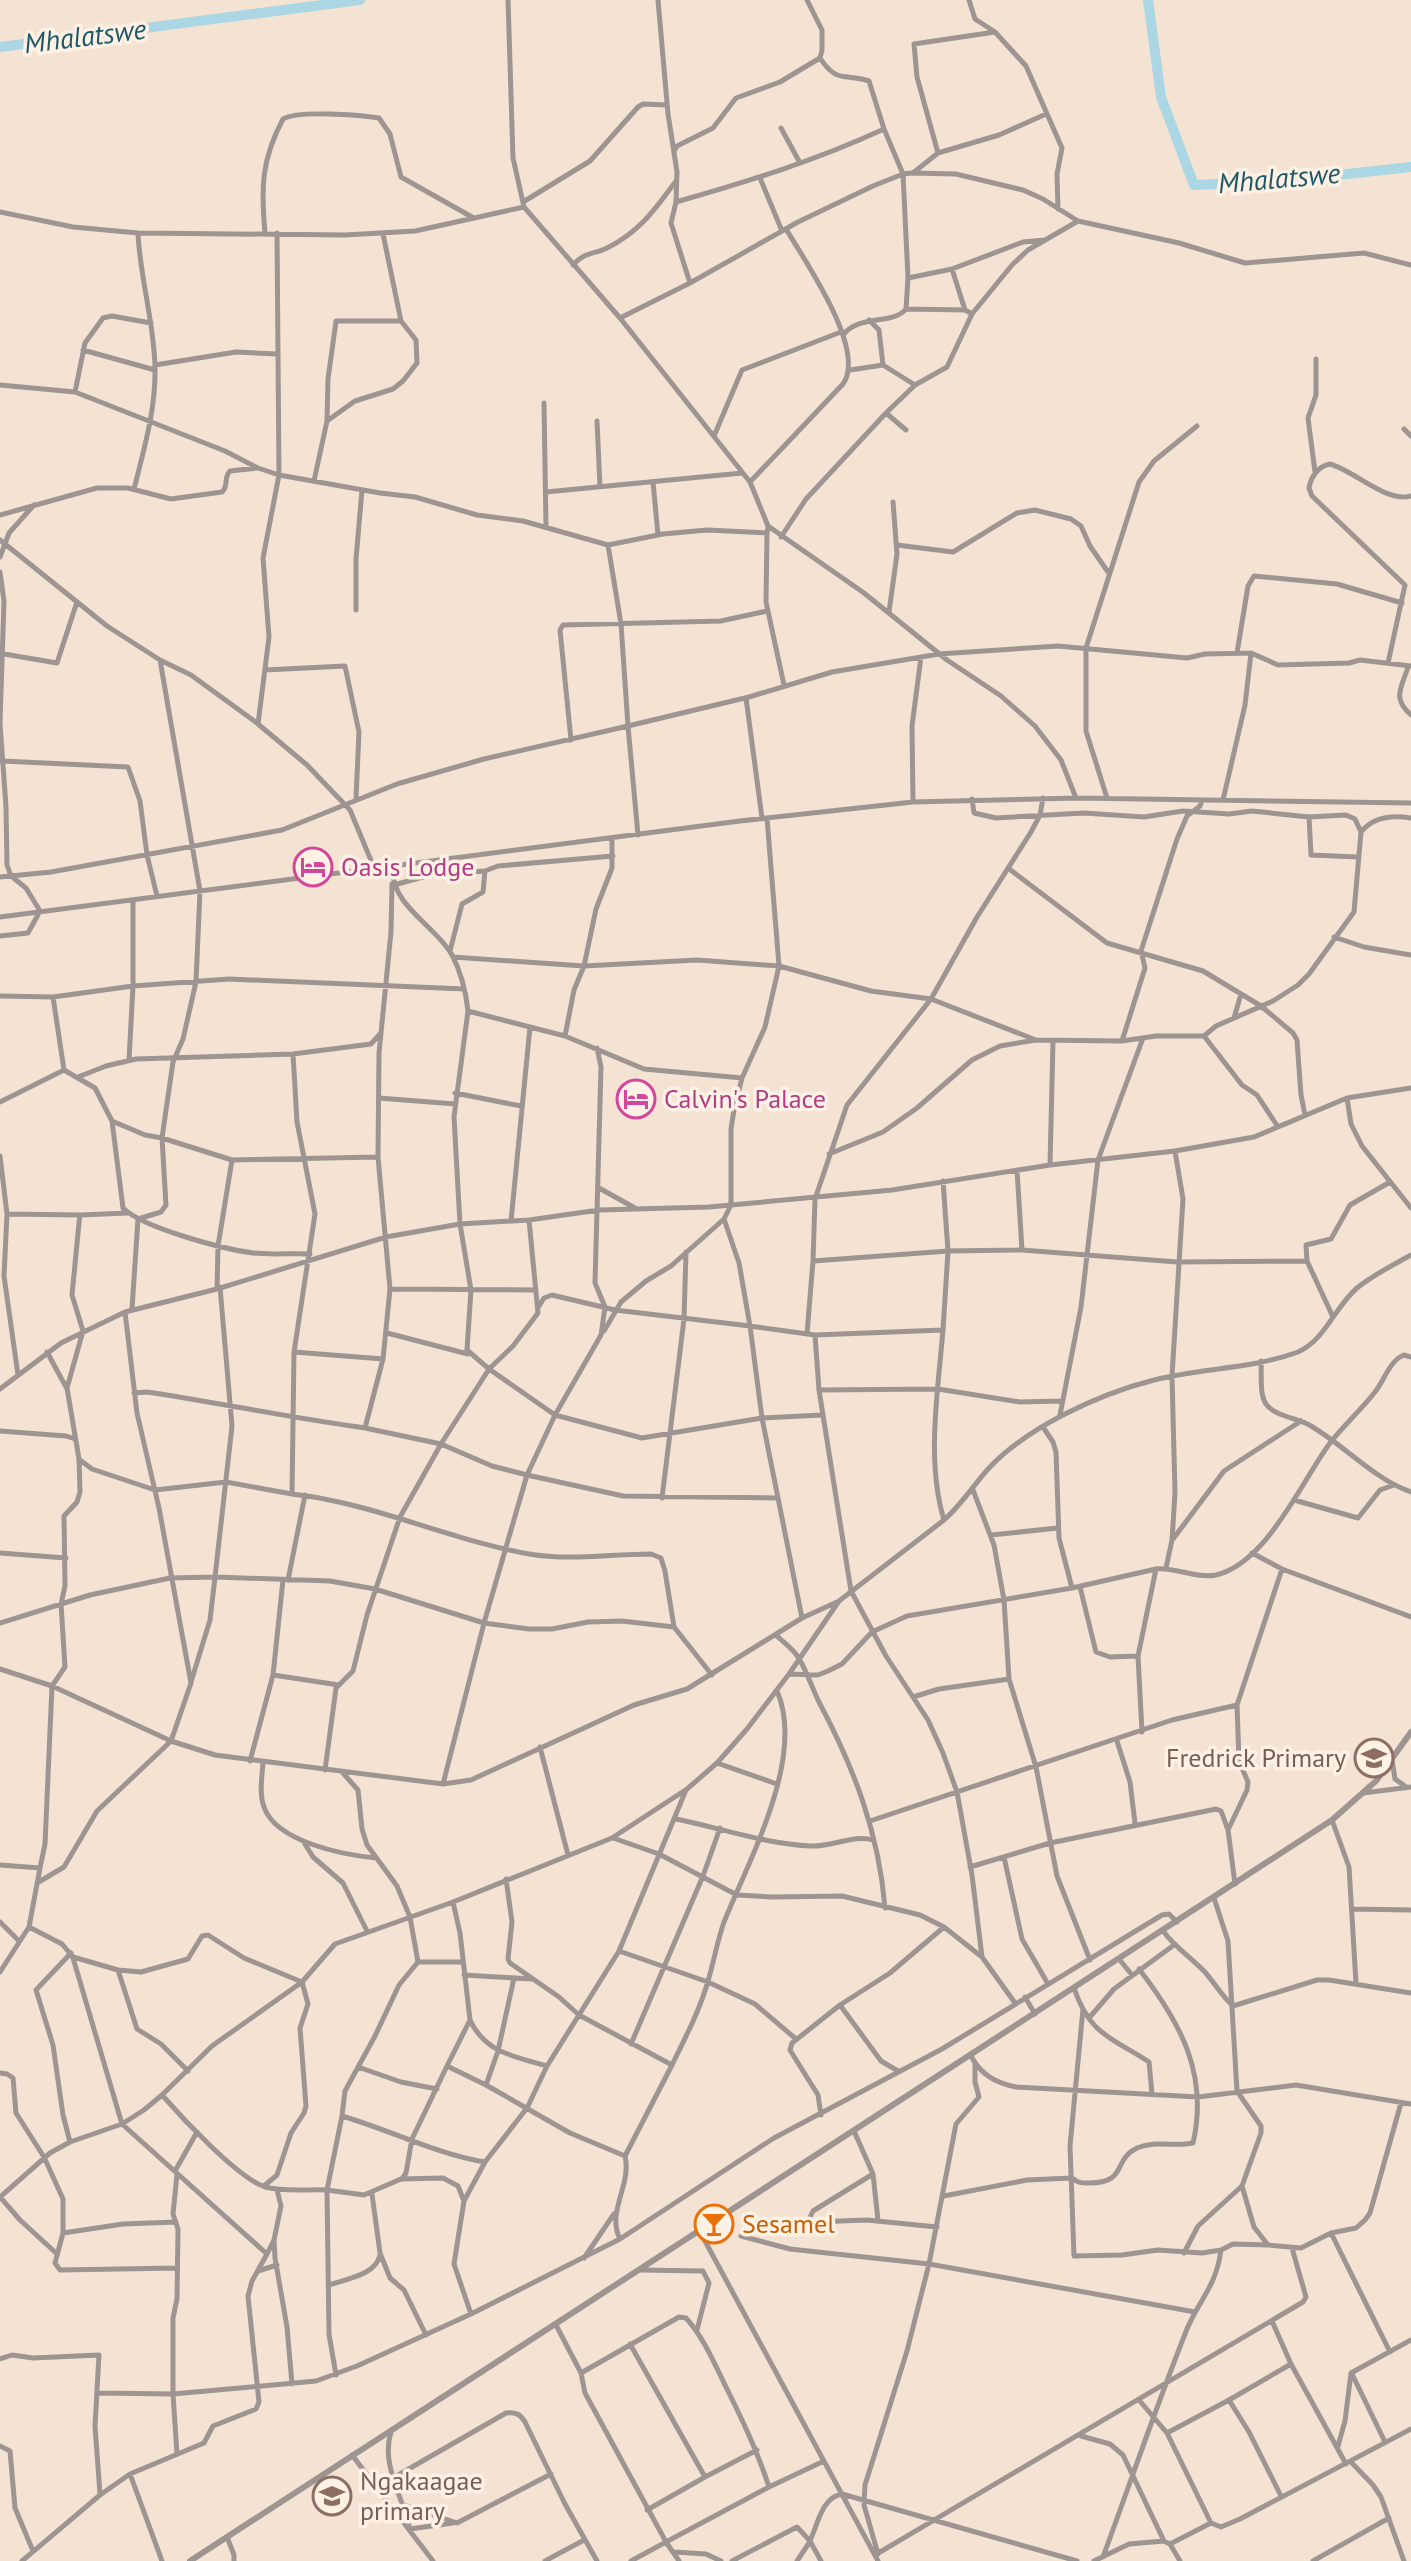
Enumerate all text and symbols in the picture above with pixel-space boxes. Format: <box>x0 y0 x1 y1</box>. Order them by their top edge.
water label: Mhalatswe <box>22 10 148 61</box>
water label: Mhalatswe <box>1216 154 1342 201</box>
hotel icon: Oasis Lodge <box>292 846 334 888</box>
place label: Oasis Lodge <box>341 850 474 883</box>
hotel icon: Calvin's Palace <box>615 1078 657 1120</box>
place label: Calvin's Palace <box>664 1082 826 1115</box>
school or university icon: Fredrick Primary <box>1353 1737 1395 1779</box>
place label: Fredrick Primary <box>1166 1741 1346 1774</box>
bar icon: Sesamel <box>693 2203 735 2245</box>
place label: Sesamel <box>742 2207 835 2240</box>
place label: Ngakaagae primary <box>360 2464 483 2527</box>
school or university icon: Ngakaagae primary <box>311 2475 353 2517</box>

